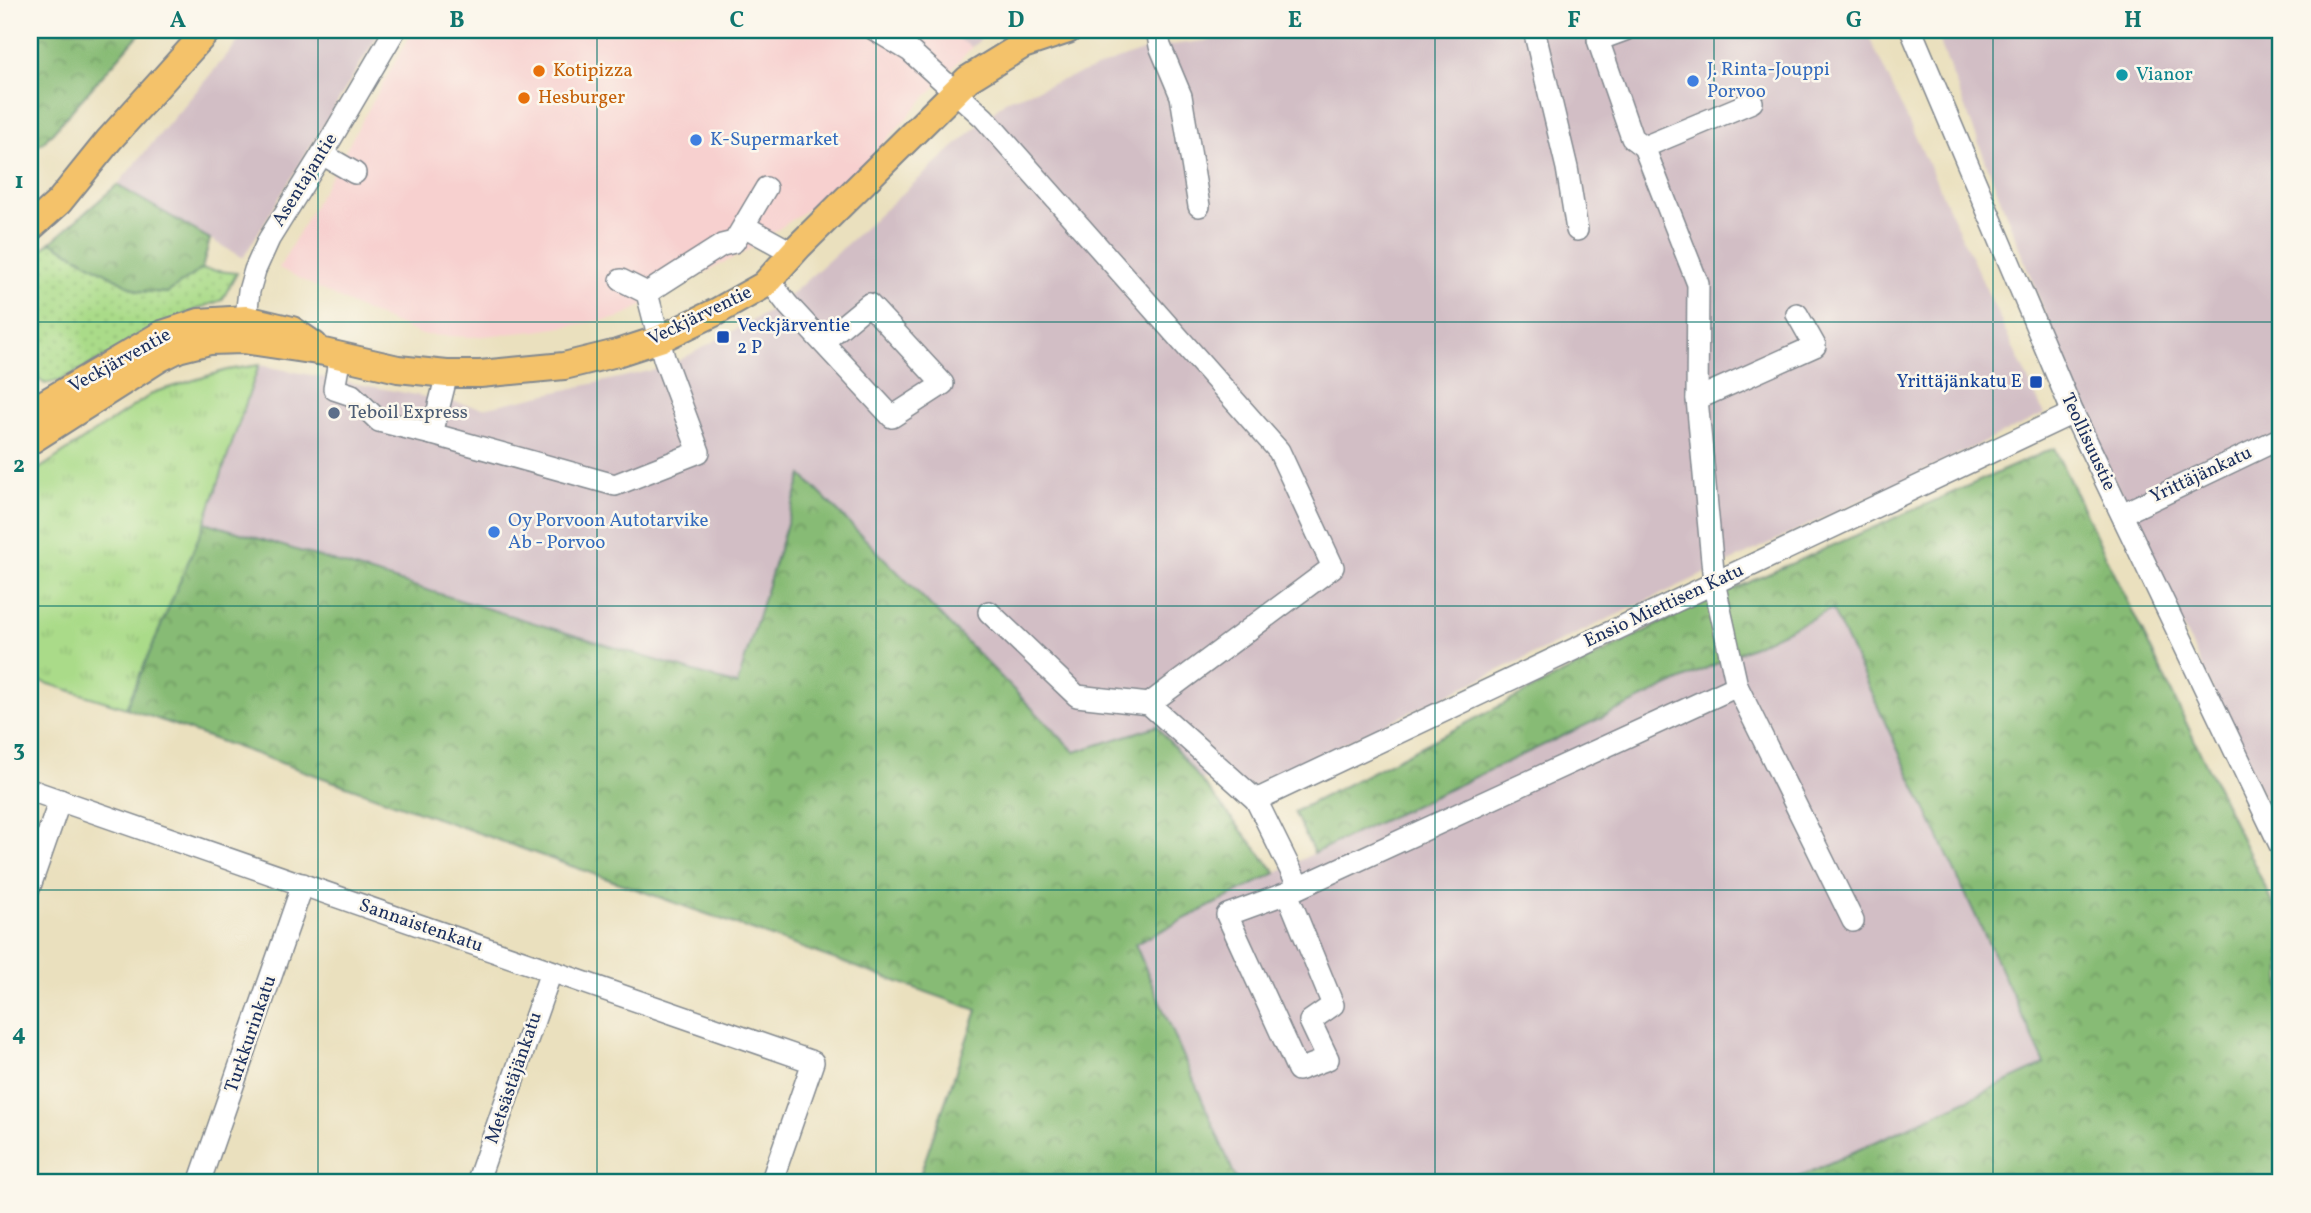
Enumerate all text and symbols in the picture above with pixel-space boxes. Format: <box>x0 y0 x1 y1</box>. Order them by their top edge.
text: A <box>170 5 186 37</box>
text: B <box>449 5 465 37</box>
text: C <box>730 5 744 37</box>
text: D <box>1008 5 1025 37</box>
text: E <box>1288 5 1302 37</box>
text: F <box>1567 5 1581 37</box>
text: G <box>1846 5 1862 37</box>
text: H <box>2124 5 2142 37</box>
place label: J. Rinta-Jouppi Porvoo <box>1707 57 1830 105</box>
place label: Kotipizza <box>553 58 633 84</box>
place label: Vianor <box>2136 62 2193 88</box>
marker: Kotipizza <box>531 63 547 79</box>
marker: Vianor <box>2114 67 2130 83</box>
marker: J. Rinta-Jouppi Porvoo <box>1685 73 1701 89</box>
place label: Hesburger <box>538 85 625 111</box>
marker: Hesburger <box>516 90 532 106</box>
place label: K-Supermarket <box>710 127 839 153</box>
street label: Asentajantie <box>266 128 344 232</box>
marker: K-Supermarket <box>688 132 704 148</box>
text: 1 <box>14 166 24 198</box>
street label: Veckjärventie <box>644 280 756 352</box>
place label: Veckjärventie 2 P <box>737 313 850 361</box>
street label: Veckjärventie <box>64 322 176 400</box>
marker: Veckjärventie 2 P <box>715 329 731 345</box>
place label: Yrittäjänkatu E <box>1897 369 2022 395</box>
marker: Yrittäjänkatu E <box>2028 374 2044 390</box>
street label: Teollisuustie <box>2054 389 2122 495</box>
place label: Teboil Express <box>348 400 468 426</box>
marker: Teboil Express <box>326 405 342 421</box>
street label: Yrittäjänkatu <box>2146 440 2256 510</box>
text: 2 <box>13 450 25 482</box>
place label: Oy Porvoon Autotarvike Ab - Porvoo <box>508 508 709 556</box>
marker: Oy Porvoon Autotarvike Ab - Porvoo <box>486 524 502 540</box>
street label: Ensio Miettisen Katu <box>1580 558 1748 654</box>
text: 3 <box>13 734 25 766</box>
street label: Sannaistenkatu <box>355 893 487 959</box>
street label: Turkkurinkatu <box>219 972 283 1096</box>
street label: Metsästäjänkatu <box>479 1009 549 1147</box>
text: 4 <box>12 1018 26 1050</box>

